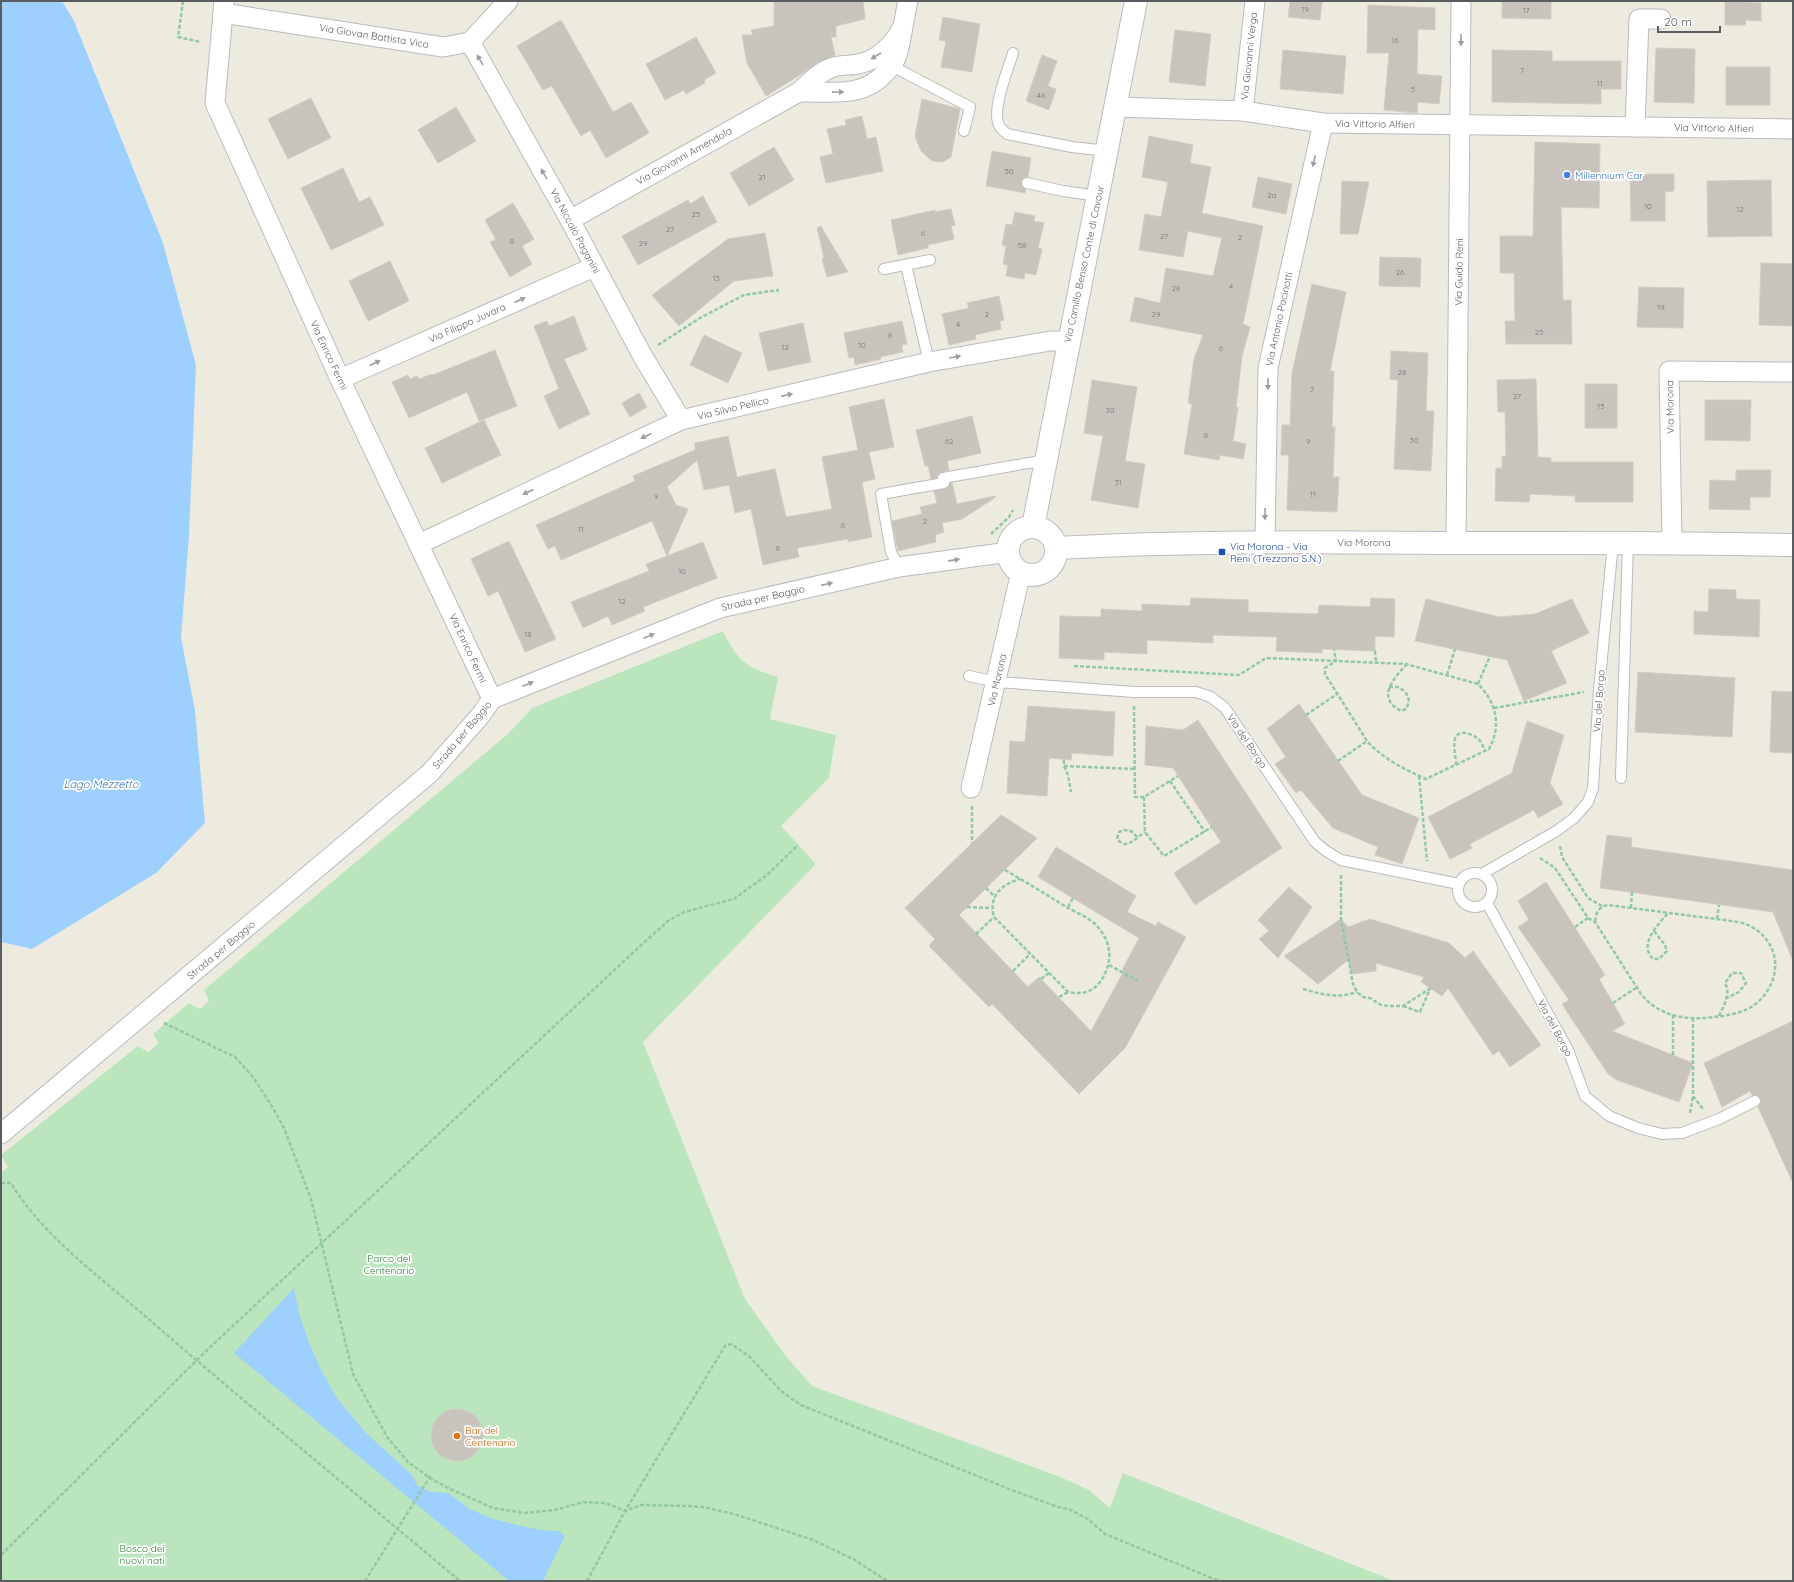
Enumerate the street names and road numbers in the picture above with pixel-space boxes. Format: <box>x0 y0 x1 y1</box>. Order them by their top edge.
street label: Via Giovanni Verga <box>1238 11 1260 101</box>
street label: Via Giovan Battista Vico <box>318 21 430 51</box>
street label: Via Vittorio Alfieri <box>1335 117 1415 131</box>
street label: Via Vittorio Alfieri <box>1674 121 1754 135</box>
street label: Via Giovanni Amendola <box>634 124 734 188</box>
street label: Via Camillo Benso Conte di Cavour <box>1061 184 1107 344</box>
street label: Via Niccolò Paganini <box>547 186 603 276</box>
street label: Via Guido Reni <box>1452 238 1466 306</box>
street label: Via Antonio Pacinotti <box>1263 271 1295 367</box>
street label: Via Filippo Juvara <box>426 300 508 346</box>
street label: Via Enrico Fermi <box>307 318 351 392</box>
street label: Via Morona <box>1663 380 1677 434</box>
street label: Via Silvio Pellico <box>696 393 770 423</box>
street label: Via Morona <box>1337 536 1391 549</box>
street label: Strada per Baggio <box>720 582 806 614</box>
street label: Via Enrico Fermi <box>446 611 490 685</box>
street label: Via Morona <box>985 653 1009 707</box>
street label: Via del Borgo <box>1590 669 1608 733</box>
street label: Strada per Baggio <box>430 698 494 772</box>
street label: Via del Borgo <box>1224 711 1270 771</box>
street label: Strada per Baggio <box>184 918 258 982</box>
street label: Via del Borgo <box>1535 997 1575 1059</box>

